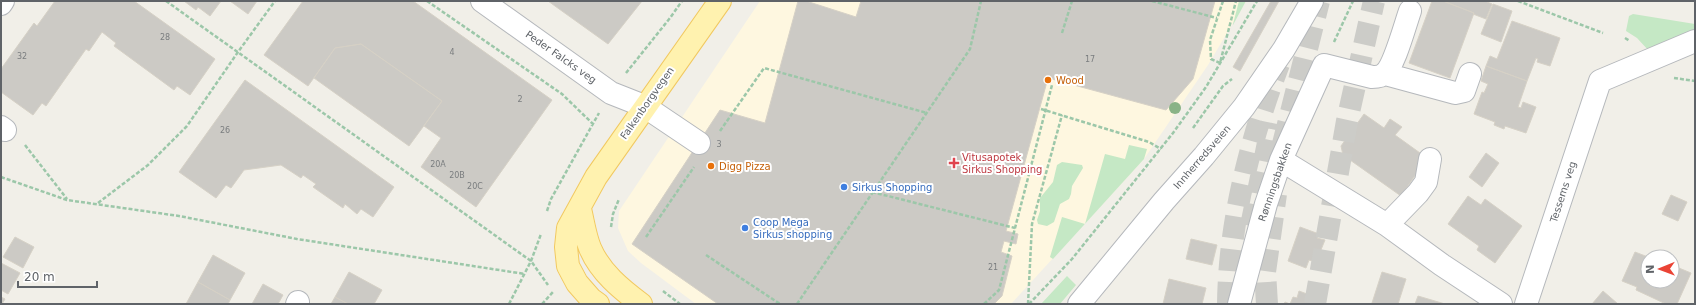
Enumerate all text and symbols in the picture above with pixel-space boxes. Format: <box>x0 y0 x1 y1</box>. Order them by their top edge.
street label: Peder Falcks veg <box>524 29 598 85</box>
house number: 28 <box>160 33 170 42</box>
house number: 4 <box>449 48 455 57</box>
house number: 32 <box>17 52 27 61</box>
house number: 17 <box>1085 55 1095 64</box>
street label: Falkenborgvegen <box>618 65 676 141</box>
marker: Wood <box>1043 75 1053 85</box>
place label: Wood <box>1056 75 1084 86</box>
house number: 2 <box>517 95 523 104</box>
street label: Innherredsveien <box>1171 123 1233 191</box>
house number: 26 <box>220 126 230 135</box>
house number: 3 <box>716 140 722 149</box>
street label: Rønningsbakken <box>1256 141 1294 223</box>
place label: Vitusapotek Sirkus Shopping <box>962 152 1042 175</box>
marker: Vitusapotek Sirkus Shopping <box>949 158 959 168</box>
house number: 20A <box>430 160 446 169</box>
street label: Tessems veg <box>1548 160 1578 225</box>
marker: Digg Pizza <box>706 161 716 171</box>
place label: Digg Pizza <box>719 161 771 172</box>
house number: 20B <box>449 171 465 180</box>
house number: 20C <box>467 182 483 191</box>
marker: Sirkus Shopping <box>839 182 849 192</box>
place label: Sirkus Shopping <box>852 182 932 193</box>
place label: Coop Mega Sirkus shopping <box>753 217 832 240</box>
marker: Coop Mega Sirkus shopping <box>740 223 750 233</box>
north arrow <box>1640 249 1680 289</box>
scale bar <box>18 263 97 289</box>
house number: 21 <box>988 263 998 272</box>
text: N <box>1644 264 1657 274</box>
text: 20 m <box>24 270 55 284</box>

